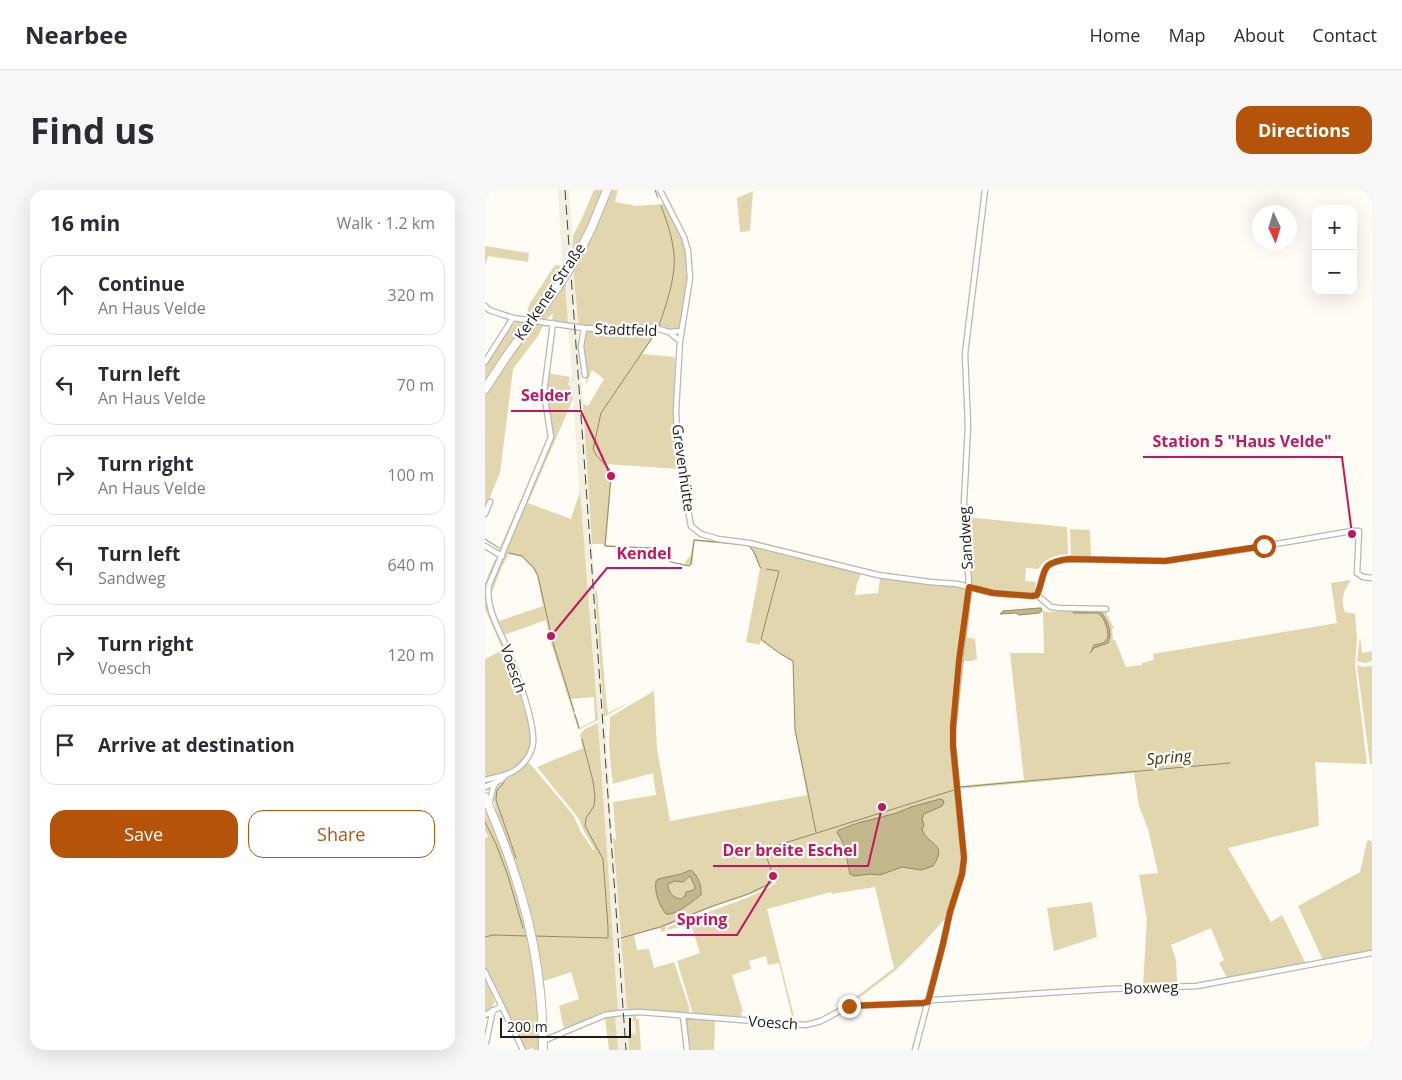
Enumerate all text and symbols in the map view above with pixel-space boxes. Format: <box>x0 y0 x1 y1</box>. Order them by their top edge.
text: Nearbee <box>25 18 128 51</box>
text: Home <box>1090 23 1140 47</box>
text: Map <box>1168 23 1206 47</box>
text: About <box>1234 23 1284 47</box>
text: Contact <box>1312 23 1377 47</box>
button: Directions <box>1236 106 1372 154</box>
text: Find us <box>30 107 155 154</box>
north arrow <box>1252 205 1297 250</box>
map controls <box>1312 205 1357 295</box>
button: + <box>1312 205 1357 250</box>
text: 16 min <box>50 209 120 237</box>
text: Walk · 1.2 km <box>337 212 435 234</box>
street label: Kerkener Straße <box>509 239 589 344</box>
button: − <box>1312 250 1357 295</box>
text: Continue <box>98 271 185 297</box>
icon: ahead <box>51 281 79 309</box>
text: 320 m <box>388 284 434 306</box>
text: An Haus Velde <box>98 297 206 319</box>
street label: Stadtfeld <box>594 318 658 340</box>
text: Turn left <box>98 361 180 387</box>
icon: left <box>51 371 79 399</box>
text: 70 m <box>397 374 434 396</box>
callout: Selder <box>511 380 581 411</box>
text: Selder <box>521 384 571 406</box>
text: An Haus Velde <box>98 387 206 409</box>
street label: Grevenhütte <box>668 423 700 513</box>
callout: Station 5 "Haus Velde" <box>1143 426 1342 457</box>
text: Station 5 "Haus Velde" <box>1152 430 1332 452</box>
text: Turn right <box>98 451 193 477</box>
icon: right <box>51 461 79 489</box>
text: 100 m <box>388 464 434 486</box>
text: An Haus Velde <box>98 477 206 499</box>
street label: Sandweg <box>953 506 977 570</box>
route start <box>1253 535 1276 558</box>
callout: Kendel <box>607 537 682 568</box>
text: Turn left <box>98 541 180 567</box>
text: Kendel <box>616 542 672 564</box>
icon: left <box>51 551 79 579</box>
text: 640 m <box>388 554 434 576</box>
text: Sandweg <box>98 567 165 589</box>
text: Turn right <box>98 631 193 657</box>
icon: right <box>51 641 79 669</box>
street label: Voesch <box>496 642 532 696</box>
text: 120 m <box>388 644 434 666</box>
text: Voesch <box>98 657 151 679</box>
icon: arrive <box>51 731 79 759</box>
text: Arrive at destination <box>98 732 295 758</box>
water label: Spring <box>1146 744 1193 770</box>
button: Save <box>50 810 238 858</box>
button: Share <box>248 810 435 858</box>
callout: Der breite Eschel <box>713 835 868 866</box>
text: Der breite Eschel <box>723 839 858 861</box>
callout: Spring <box>667 904 737 935</box>
text: Spring <box>677 908 727 930</box>
street label: Boxweg <box>1123 976 1179 998</box>
route end <box>838 995 861 1018</box>
street label: Voesch <box>747 1010 799 1034</box>
scale bar <box>500 1015 631 1038</box>
text: 200 m <box>507 1017 548 1036</box>

